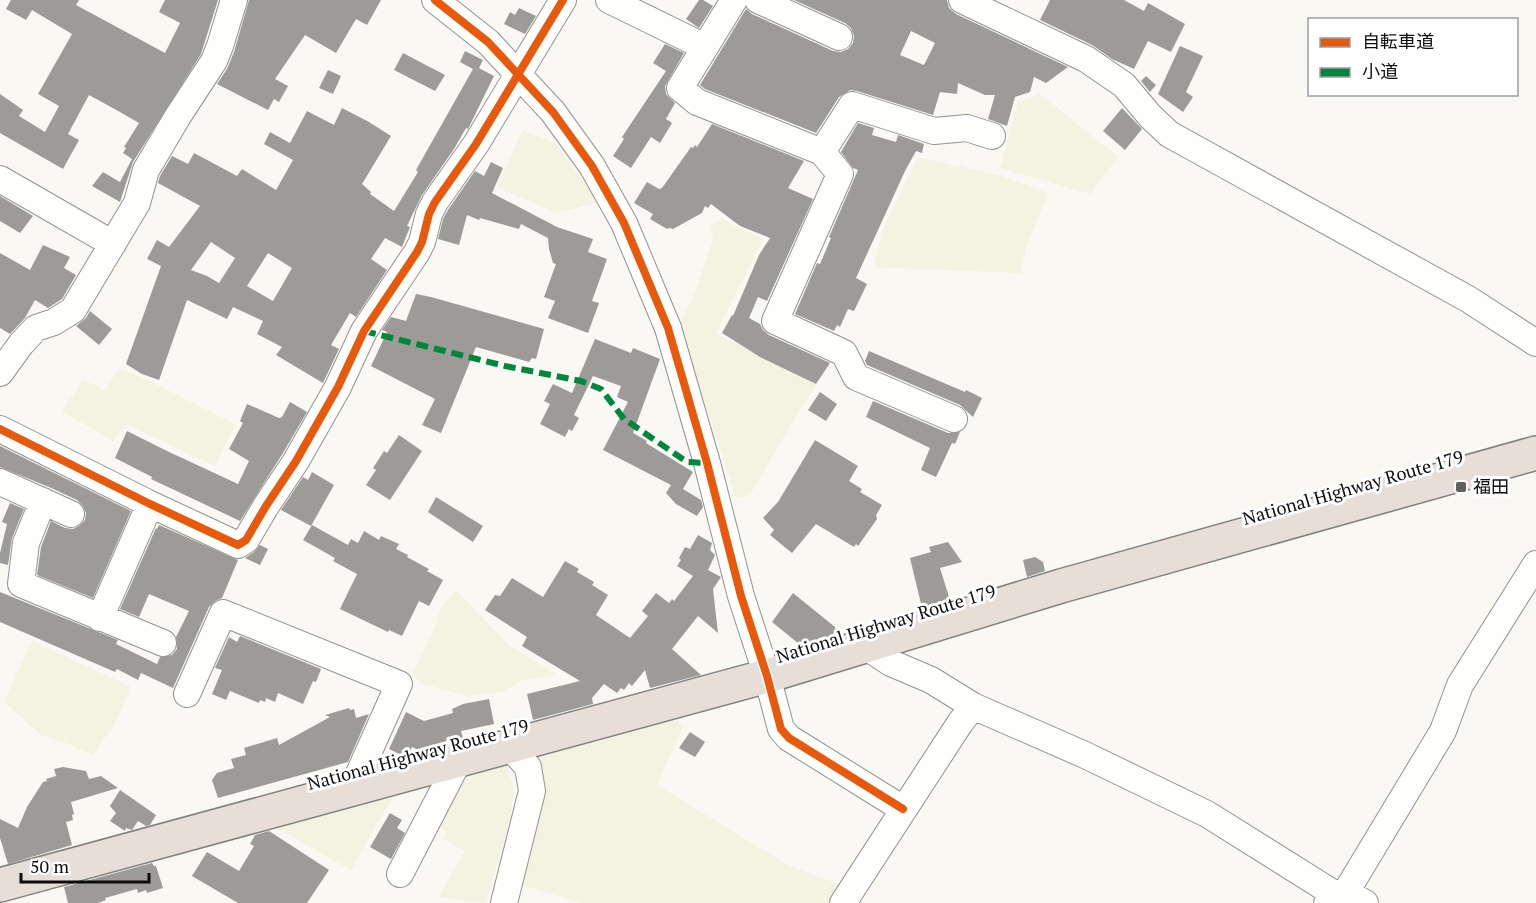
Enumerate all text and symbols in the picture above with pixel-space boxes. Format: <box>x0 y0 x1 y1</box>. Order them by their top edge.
legend <box>1308 18 1518 96</box>
text: 自転車道 <box>1362 29 1434 53</box>
text: 小道 <box>1362 59 1398 83</box>
street label: National Highway Route 179 <box>1240 444 1466 530</box>
place label: 福田 <box>1473 474 1509 498</box>
marker: 福田 <box>1454 480 1468 494</box>
street label: National Highway Route 179 <box>773 578 998 668</box>
street label: National Highway Route 179 <box>304 713 531 795</box>
scale bar <box>21 846 148 884</box>
text: 50 m <box>30 854 70 878</box>

